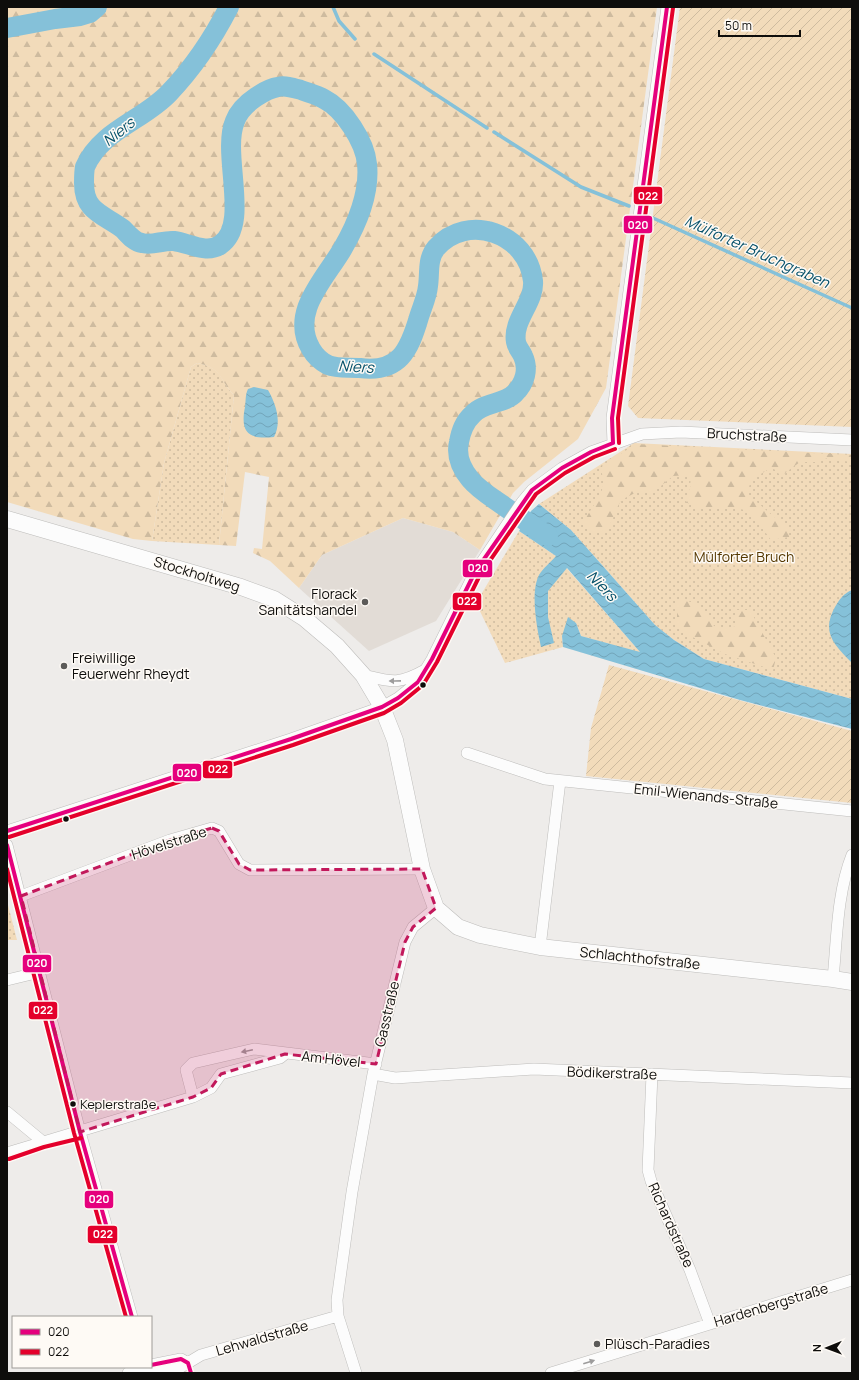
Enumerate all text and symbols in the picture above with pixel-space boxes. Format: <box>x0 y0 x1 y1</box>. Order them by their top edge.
scale bar <box>719 12 800 38</box>
text: 50 m <box>725 17 752 34</box>
water label: Niers <box>98 112 140 151</box>
line badge: 022 <box>633 186 663 205</box>
text: 022 <box>638 188 658 203</box>
water label: Mülforter Bruchgraben <box>681 210 834 293</box>
line badge: 020 <box>623 215 653 234</box>
text: 020 <box>627 217 649 232</box>
water label: Niers <box>338 355 375 378</box>
street label: Bruchstraße <box>707 423 788 446</box>
park label: Mülforter Bruch <box>694 547 794 566</box>
street label: Stockholtweg <box>152 551 243 596</box>
line badge: 020 <box>462 559 493 578</box>
text: 020 <box>467 560 489 575</box>
water label: Niers <box>582 566 623 607</box>
place label: Florack Sanitätshandel <box>259 584 358 619</box>
line badge: 022 <box>452 592 482 611</box>
text: 022 <box>457 593 477 608</box>
marker: Florack Sanitätshandel <box>360 597 370 607</box>
place label: Freiwillige Feuerwehr Rheydt <box>72 648 190 683</box>
marker: Freiwillige Feuerwehr Rheydt <box>59 661 69 671</box>
one-way arrow <box>388 678 401 684</box>
unlabelled marker <box>418 680 428 690</box>
line badge: 022 <box>202 760 233 779</box>
text: 022 <box>208 761 228 776</box>
line badge: 020 <box>172 763 202 782</box>
text: 020 <box>176 765 198 780</box>
street label: Emil-Wienands-Straße <box>633 778 779 813</box>
unlabelled marker <box>61 814 71 824</box>
street label: Hövelstraße <box>129 821 209 864</box>
street label: Schlachthofstraße <box>579 942 701 973</box>
line badge: 020 <box>22 954 52 973</box>
text: 020 <box>26 955 48 970</box>
street label: Gasstraße <box>370 979 403 1049</box>
line badge: 022 <box>28 1001 58 1020</box>
text: 022 <box>33 1002 53 1017</box>
street label: Am Hövel <box>301 1046 362 1071</box>
one-way arrow <box>241 1048 253 1054</box>
street label: Bödikerstraße <box>567 1061 657 1084</box>
place label: Keplerstraße <box>80 1095 157 1113</box>
marker: Keplerstraße <box>68 1099 78 1109</box>
street label: Richardstraße <box>644 1179 699 1270</box>
line badge: 020 <box>84 1190 114 1209</box>
text: 020 <box>88 1191 110 1206</box>
line badge: 022 <box>87 1225 118 1244</box>
text: 022 <box>93 1226 113 1241</box>
street label: Hardenbergstraße <box>711 1278 830 1331</box>
street label: Lehwaldstraße <box>213 1315 310 1360</box>
legend <box>12 1316 152 1368</box>
text: 020 <box>48 1323 69 1340</box>
north arrow <box>807 1328 847 1368</box>
place label: Plüsch-Paradies <box>605 1334 710 1353</box>
marker: Plüsch-Paradies <box>592 1339 602 1349</box>
text: 022 <box>48 1343 69 1360</box>
text: N <box>809 1344 824 1352</box>
one-way arrow <box>583 1358 595 1364</box>

